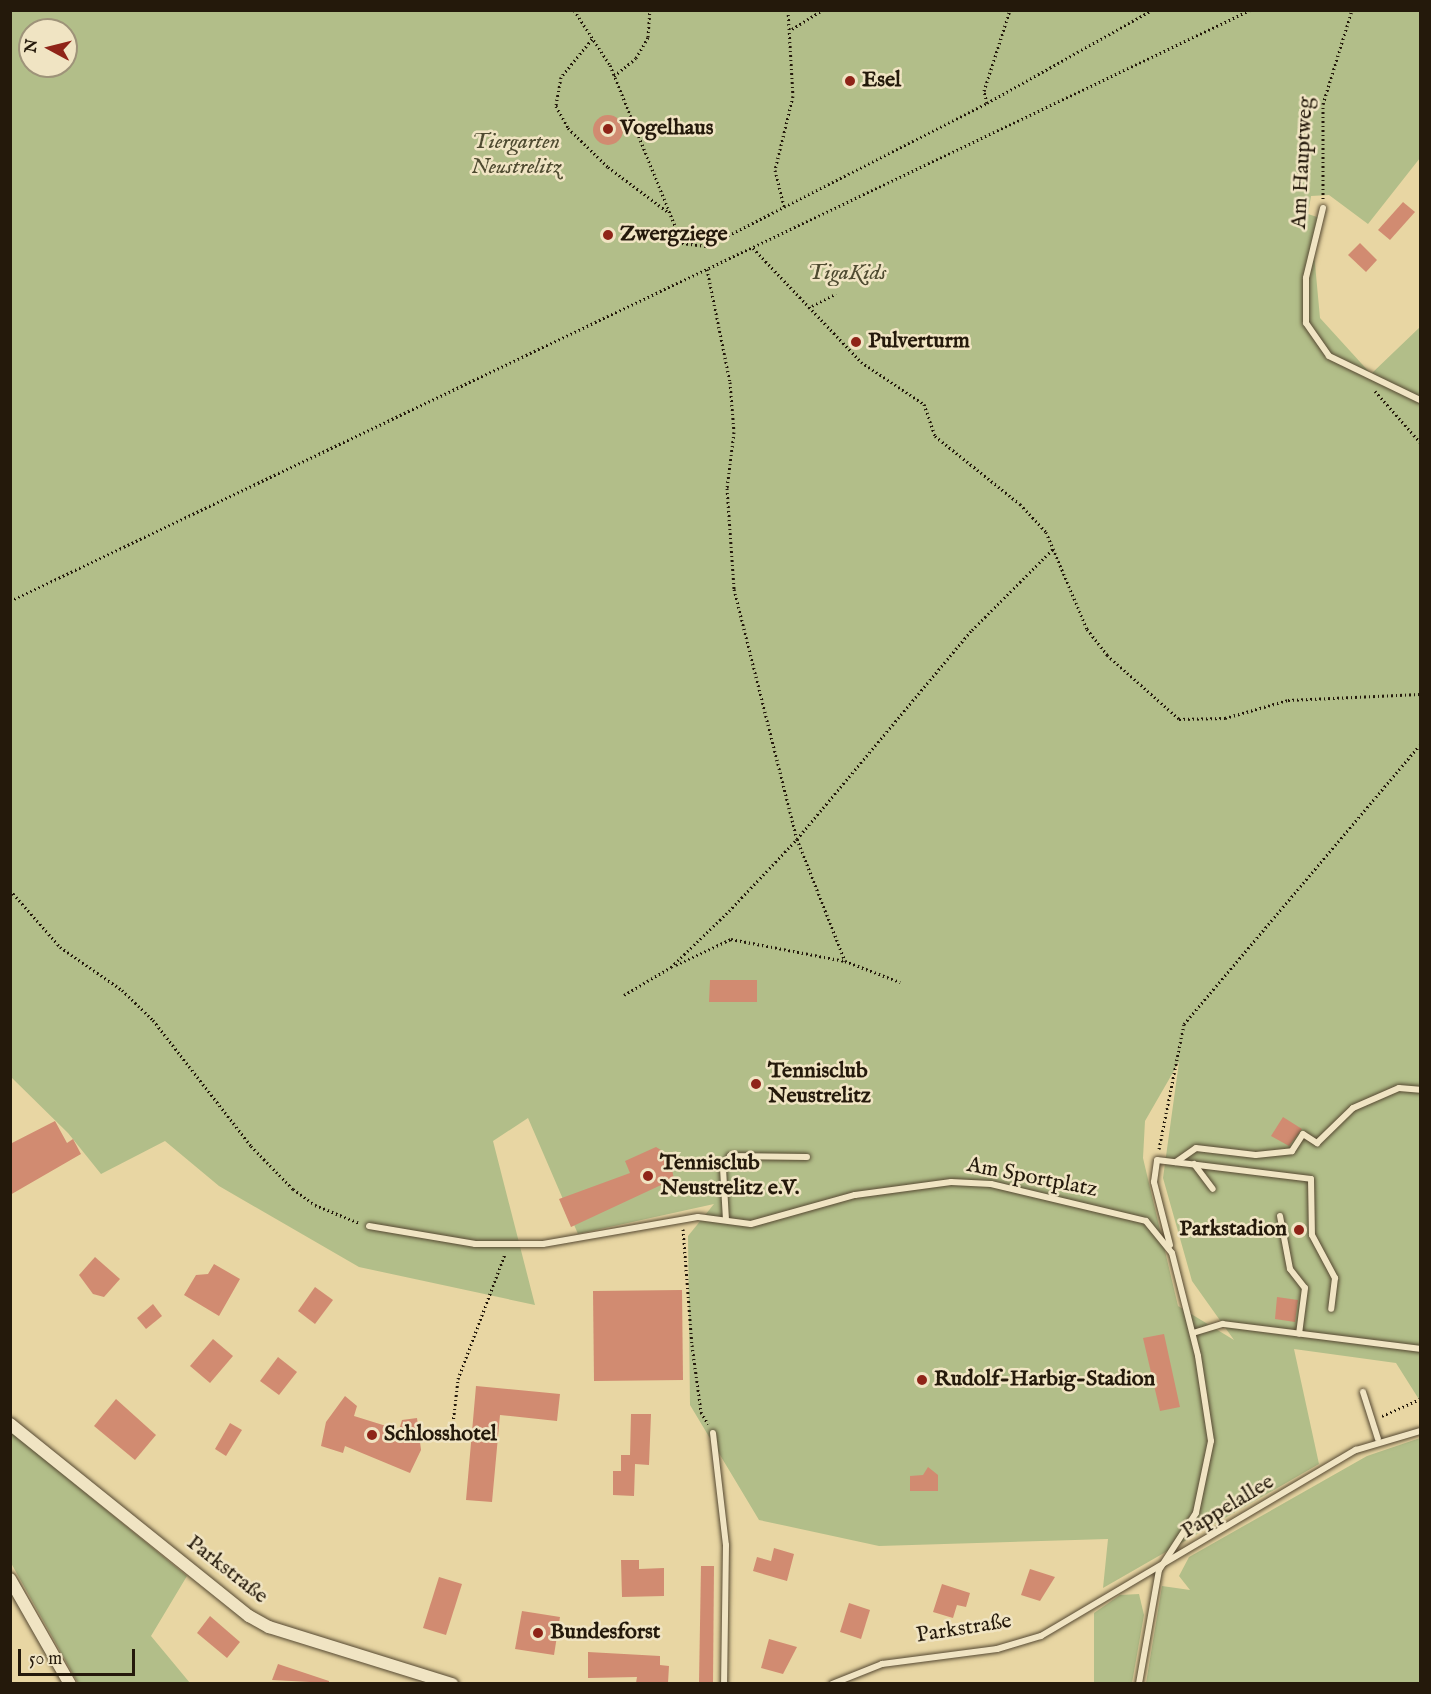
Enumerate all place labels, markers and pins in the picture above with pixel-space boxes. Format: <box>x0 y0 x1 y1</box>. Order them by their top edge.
place label: Esel <box>862 68 901 94</box>
marker: Esel <box>843 74 857 88</box>
place label: Vogelhaus <box>620 116 714 142</box>
marker: Vogelhaus <box>601 122 615 136</box>
place label: Zwergziege <box>620 222 728 248</box>
marker: Zwergziege <box>601 228 615 242</box>
place label: Pulverturm <box>868 329 970 355</box>
marker: Pulverturm <box>849 335 863 349</box>
place label: Tennisclub Neustrelitz <box>768 1058 871 1110</box>
marker: Tennisclub Neustrelitz <box>749 1077 763 1091</box>
place label: Tennisclub Neustrelitz e.V. <box>660 1150 799 1202</box>
marker: Tennisclub Neustrelitz e.V. <box>641 1169 655 1183</box>
place label: Parkstadion <box>1179 1217 1287 1243</box>
marker: Parkstadion <box>1292 1223 1306 1237</box>
place label: Rudolf-Harbig-Stadion <box>934 1367 1155 1393</box>
marker: Rudolf-Harbig-Stadion <box>915 1373 929 1387</box>
place label: Schlosshotel <box>384 1422 497 1448</box>
marker: Schlosshotel <box>365 1428 379 1442</box>
place label: Bundesforst <box>550 1620 660 1646</box>
marker: Bundesforst <box>531 1626 545 1640</box>

